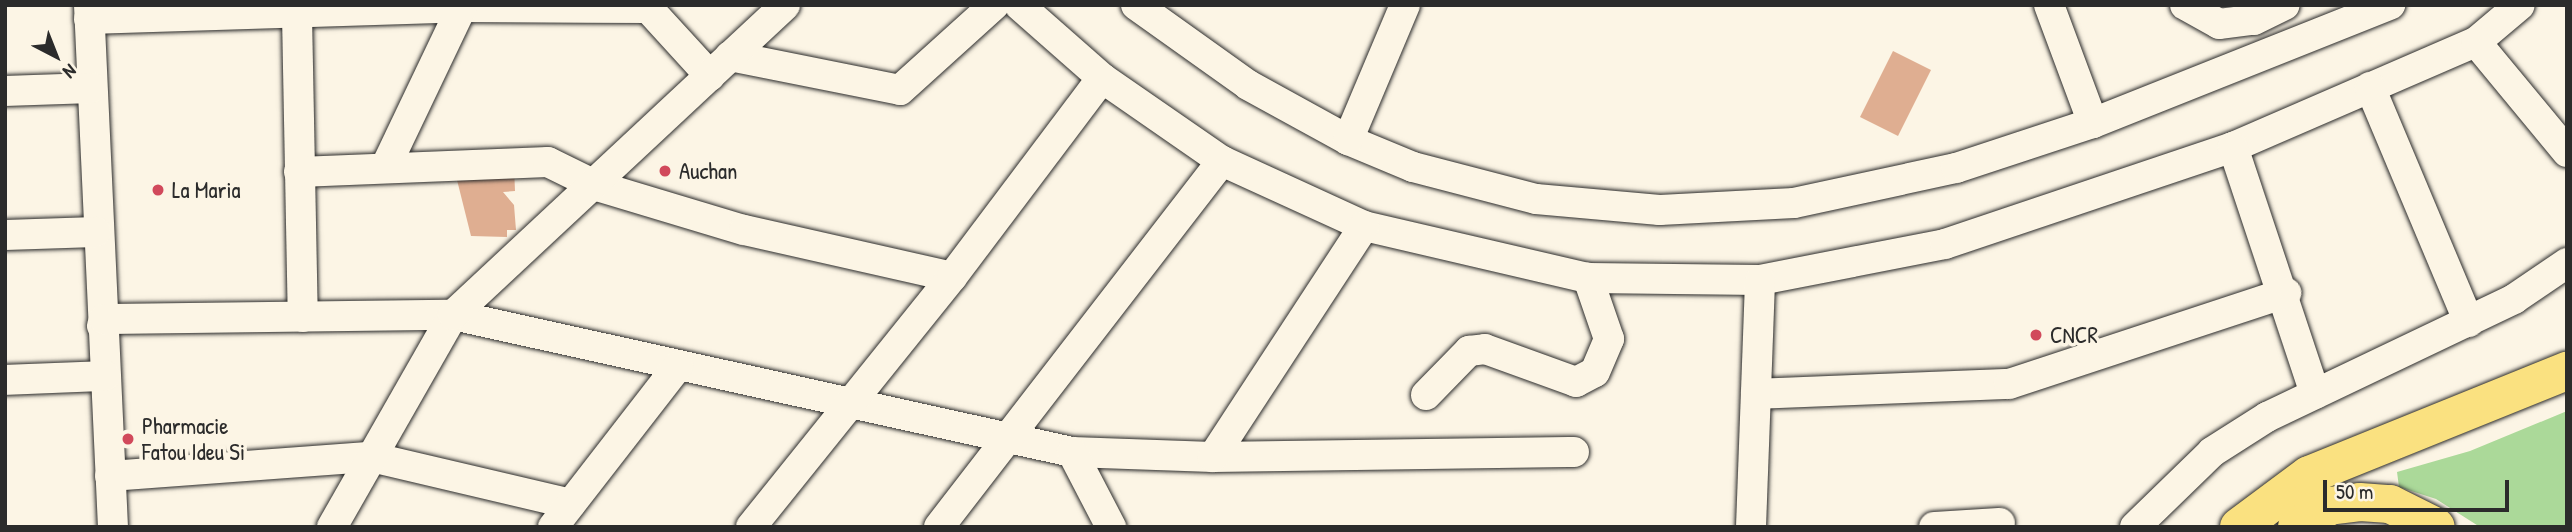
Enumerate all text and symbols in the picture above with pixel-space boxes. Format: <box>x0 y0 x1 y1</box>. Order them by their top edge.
north arrow <box>21 21 91 91</box>
text: N <box>58 59 83 85</box>
place label: Auchan <box>679 157 737 185</box>
marker: Auchan <box>657 163 673 179</box>
place label: La Maria <box>172 176 241 204</box>
marker: La Maria <box>150 182 166 198</box>
place label: CNCR <box>2050 321 2098 349</box>
marker: CNCR <box>2028 327 2044 343</box>
place label: Pharmacie Fatou Ideu Si <box>142 412 245 466</box>
marker: Pharmacie Fatou Ideu Si <box>120 431 136 447</box>
scale bar <box>2327 466 2512 510</box>
text: 50 m <box>2336 477 2373 506</box>

